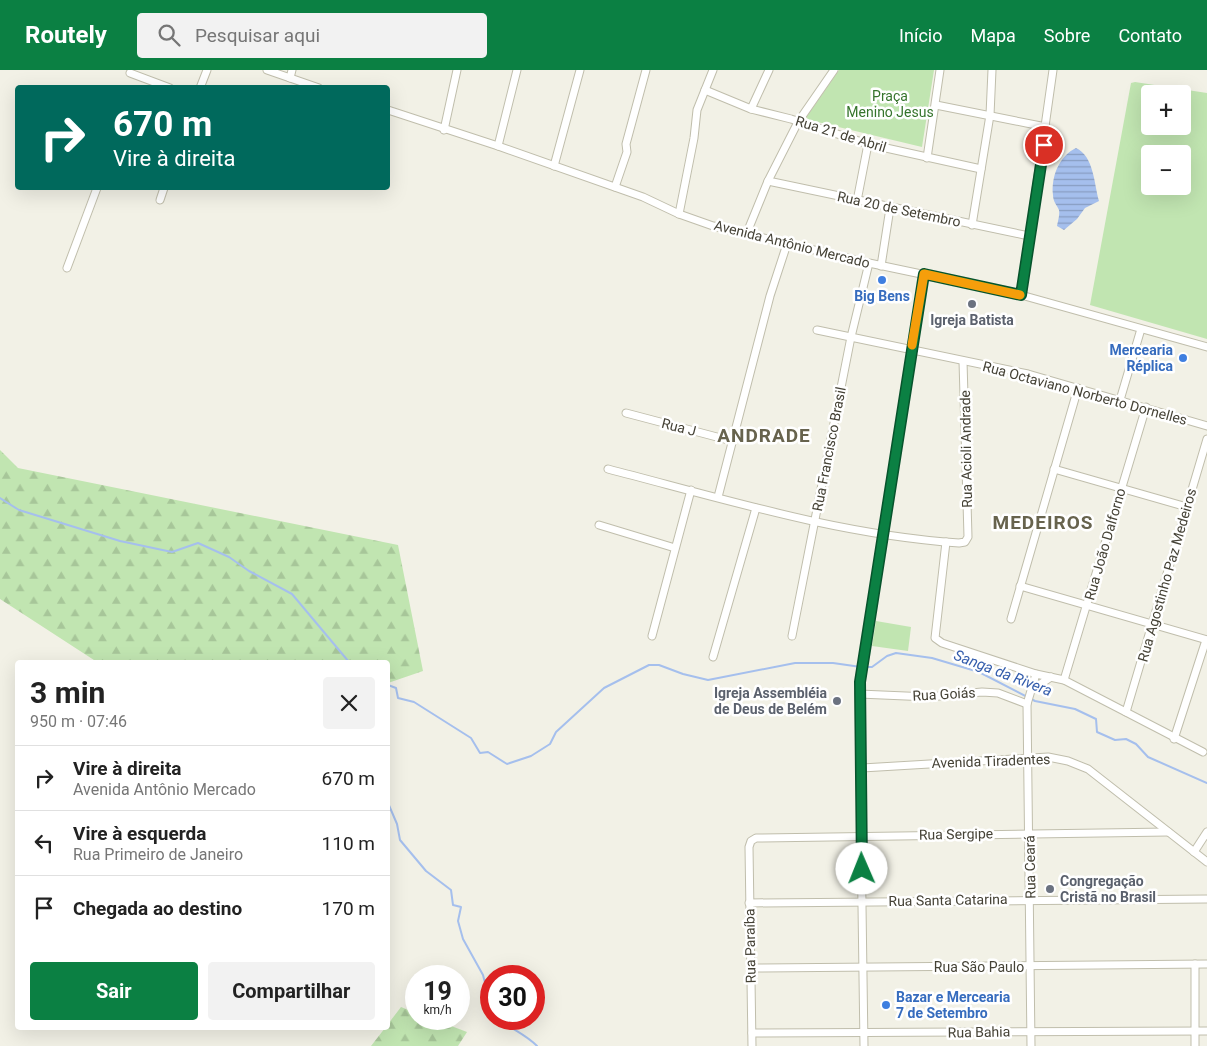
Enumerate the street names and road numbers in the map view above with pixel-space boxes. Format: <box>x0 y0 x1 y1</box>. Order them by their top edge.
street label: Rua 21 de Abril <box>794 113 888 155</box>
street label: Rua 20 de Setembro <box>836 188 962 230</box>
street label: Avenida Antônio Mercado <box>712 217 872 271</box>
street label: Rua Octaviano Norberto Dornelles <box>981 358 1189 428</box>
street label: Rua Francisco Brasil <box>809 385 849 513</box>
street label: Rua Acioli Andrade <box>957 390 975 508</box>
street label: Rua J <box>660 415 698 439</box>
street label: Rua João Dalforno <box>1081 486 1129 602</box>
street label: Rua Agostinho Paz Medeiros <box>1135 487 1199 663</box>
street label: Rua Goiás <box>912 684 976 704</box>
street label: Avenida Tiradentes <box>931 751 1051 771</box>
street label: Rua Sergipe <box>919 825 993 843</box>
street label: Rua Ceará <box>1021 835 1039 899</box>
street label: Rua Santa Catarina <box>888 891 1008 909</box>
street label: Rua Paraíba <box>741 908 759 984</box>
street label: Rua São Paulo <box>934 959 1024 975</box>
street label: Rua Bahia <box>948 1023 1010 1041</box>

